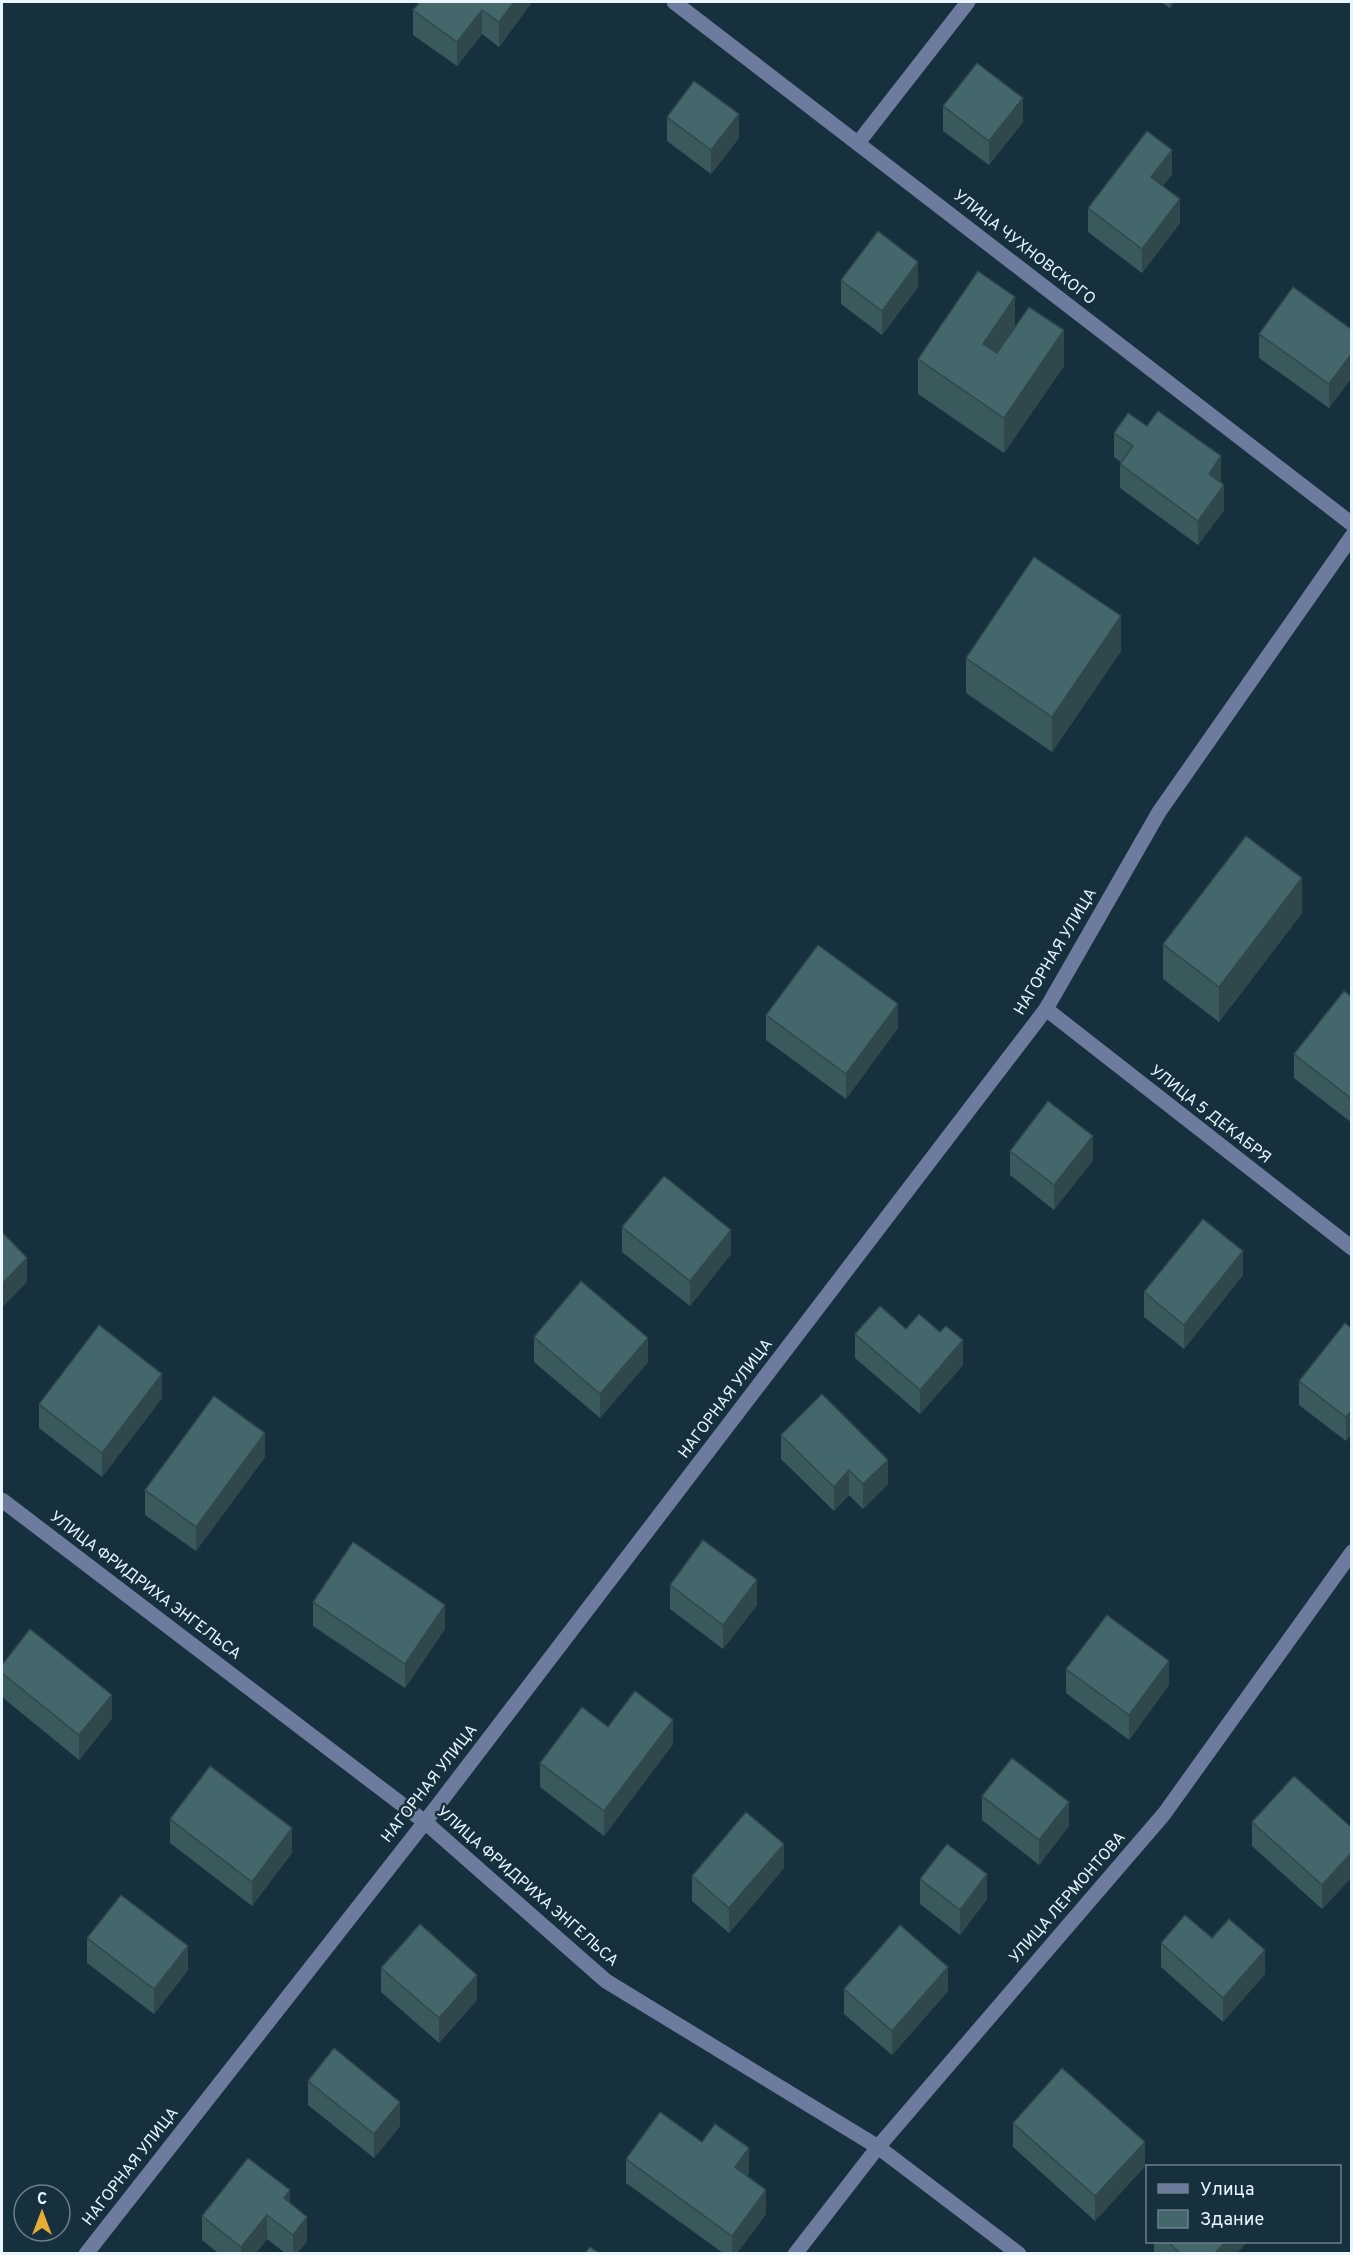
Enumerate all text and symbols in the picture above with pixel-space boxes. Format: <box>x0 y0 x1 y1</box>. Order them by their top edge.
street label: УЛИЦА ЧУХНОВСКОГО <box>949 186 1099 310</box>
street label: НАГОРНАЯ УЛИЦА <box>1010 885 1102 1019</box>
street label: УЛИЦА 5 ДЕКАБРЯ <box>1145 1061 1275 1169</box>
street label: НАГОРНАЯ УЛИЦА <box>674 1335 778 1463</box>
street label: УЛИЦА ФРИДРИХА ЭНГЕЛЬСА <box>45 1507 245 1665</box>
street label: НАГОРНАЯ УЛИЦА <box>378 1721 483 1847</box>
street label: УЛИЦА ФРИДРИХА ЭНГЕЛЬСА <box>432 1802 622 1972</box>
street label: УЛИЦА ЛЕРМОНТОВА <box>1006 1828 1131 1968</box>
street label: НАГОРНАЯ УЛИЦА <box>79 2104 184 2230</box>
legend <box>1146 2165 1341 2243</box>
text: Улица <box>1200 2179 1254 2202</box>
north arrow <box>12 2183 72 2243</box>
text: С <box>37 2190 47 2210</box>
text: Здание <box>1200 2209 1264 2232</box>

